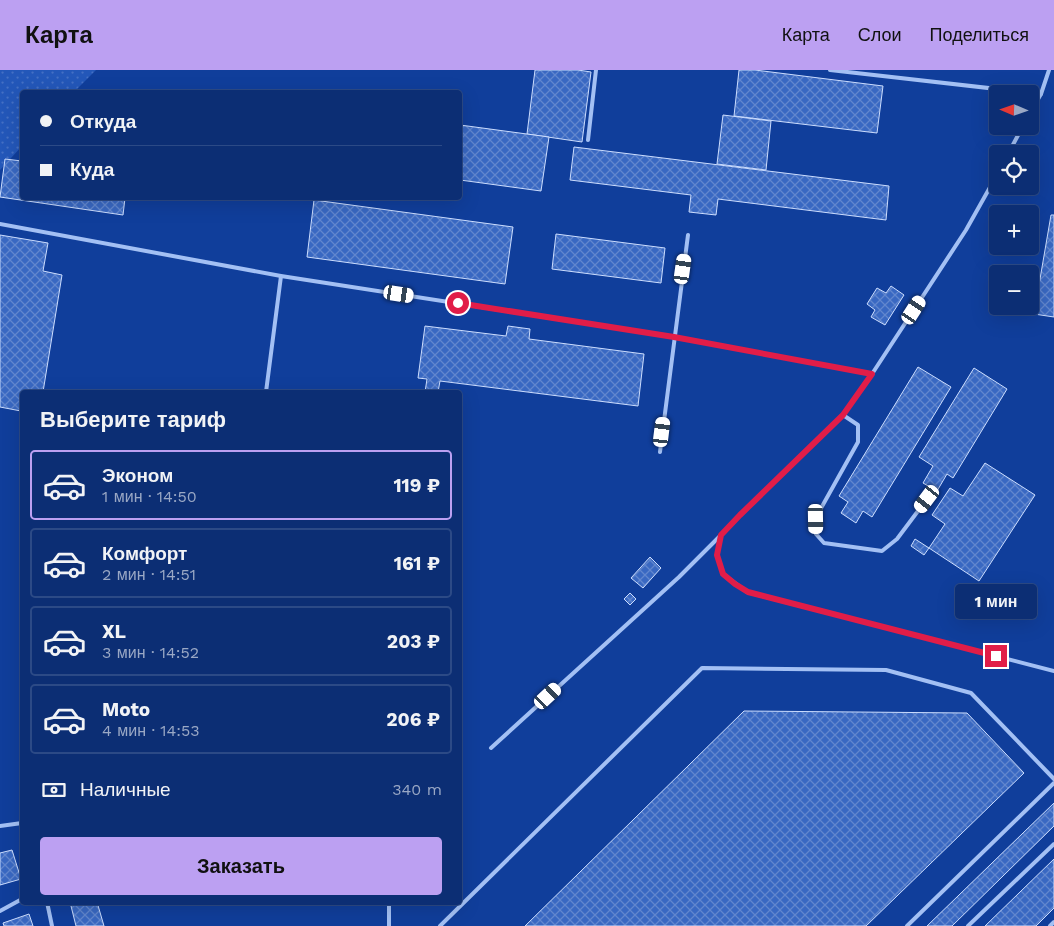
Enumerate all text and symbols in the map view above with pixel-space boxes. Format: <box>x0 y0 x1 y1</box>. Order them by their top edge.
text: Карта <box>25 21 93 49</box>
text: Карта <box>782 24 830 45</box>
text: Слои <box>858 24 902 45</box>
text: Поделиться <box>930 24 1029 45</box>
north arrow <box>989 85 1039 135</box>
map controls <box>989 85 1039 315</box>
text: Откуда <box>70 110 136 133</box>
button: locate <box>989 145 1039 195</box>
text: Куда <box>70 158 114 181</box>
button: + <box>989 205 1039 255</box>
car <box>673 253 692 285</box>
button: − <box>989 265 1039 315</box>
car <box>383 284 414 304</box>
route start <box>447 292 469 314</box>
car <box>899 293 928 327</box>
text: Выберите тариф <box>40 407 226 432</box>
car <box>652 416 671 448</box>
icon: car <box>42 463 87 508</box>
text: Эконом <box>102 464 173 487</box>
text: 119 ₽ <box>393 474 440 497</box>
car <box>911 483 942 515</box>
text: 1 мин · 14:50 <box>102 487 197 506</box>
car <box>808 504 823 534</box>
icon: car <box>42 541 87 586</box>
text: Комфорт <box>102 542 187 565</box>
text: 161 ₽ <box>394 552 440 575</box>
text: 2 мин · 14:51 <box>102 565 196 584</box>
callout: 1 мин <box>955 584 1037 618</box>
text: 1 мин <box>975 592 1017 611</box>
icon: car <box>42 619 87 664</box>
text: XL <box>102 620 126 643</box>
text: 203 ₽ <box>387 630 440 653</box>
text: 3 мин · 14:52 <box>102 643 199 662</box>
route end <box>985 645 1007 667</box>
car <box>531 680 564 712</box>
icon: car <box>42 697 87 742</box>
text: Moto <box>102 698 150 721</box>
text: 206 ₽ <box>386 708 440 731</box>
text: 4 мин · 14:53 <box>102 721 200 740</box>
icon: cash <box>40 776 68 804</box>
text: Наличные <box>80 778 171 801</box>
text: 340 m <box>392 780 442 799</box>
button: Заказать <box>40 837 442 895</box>

